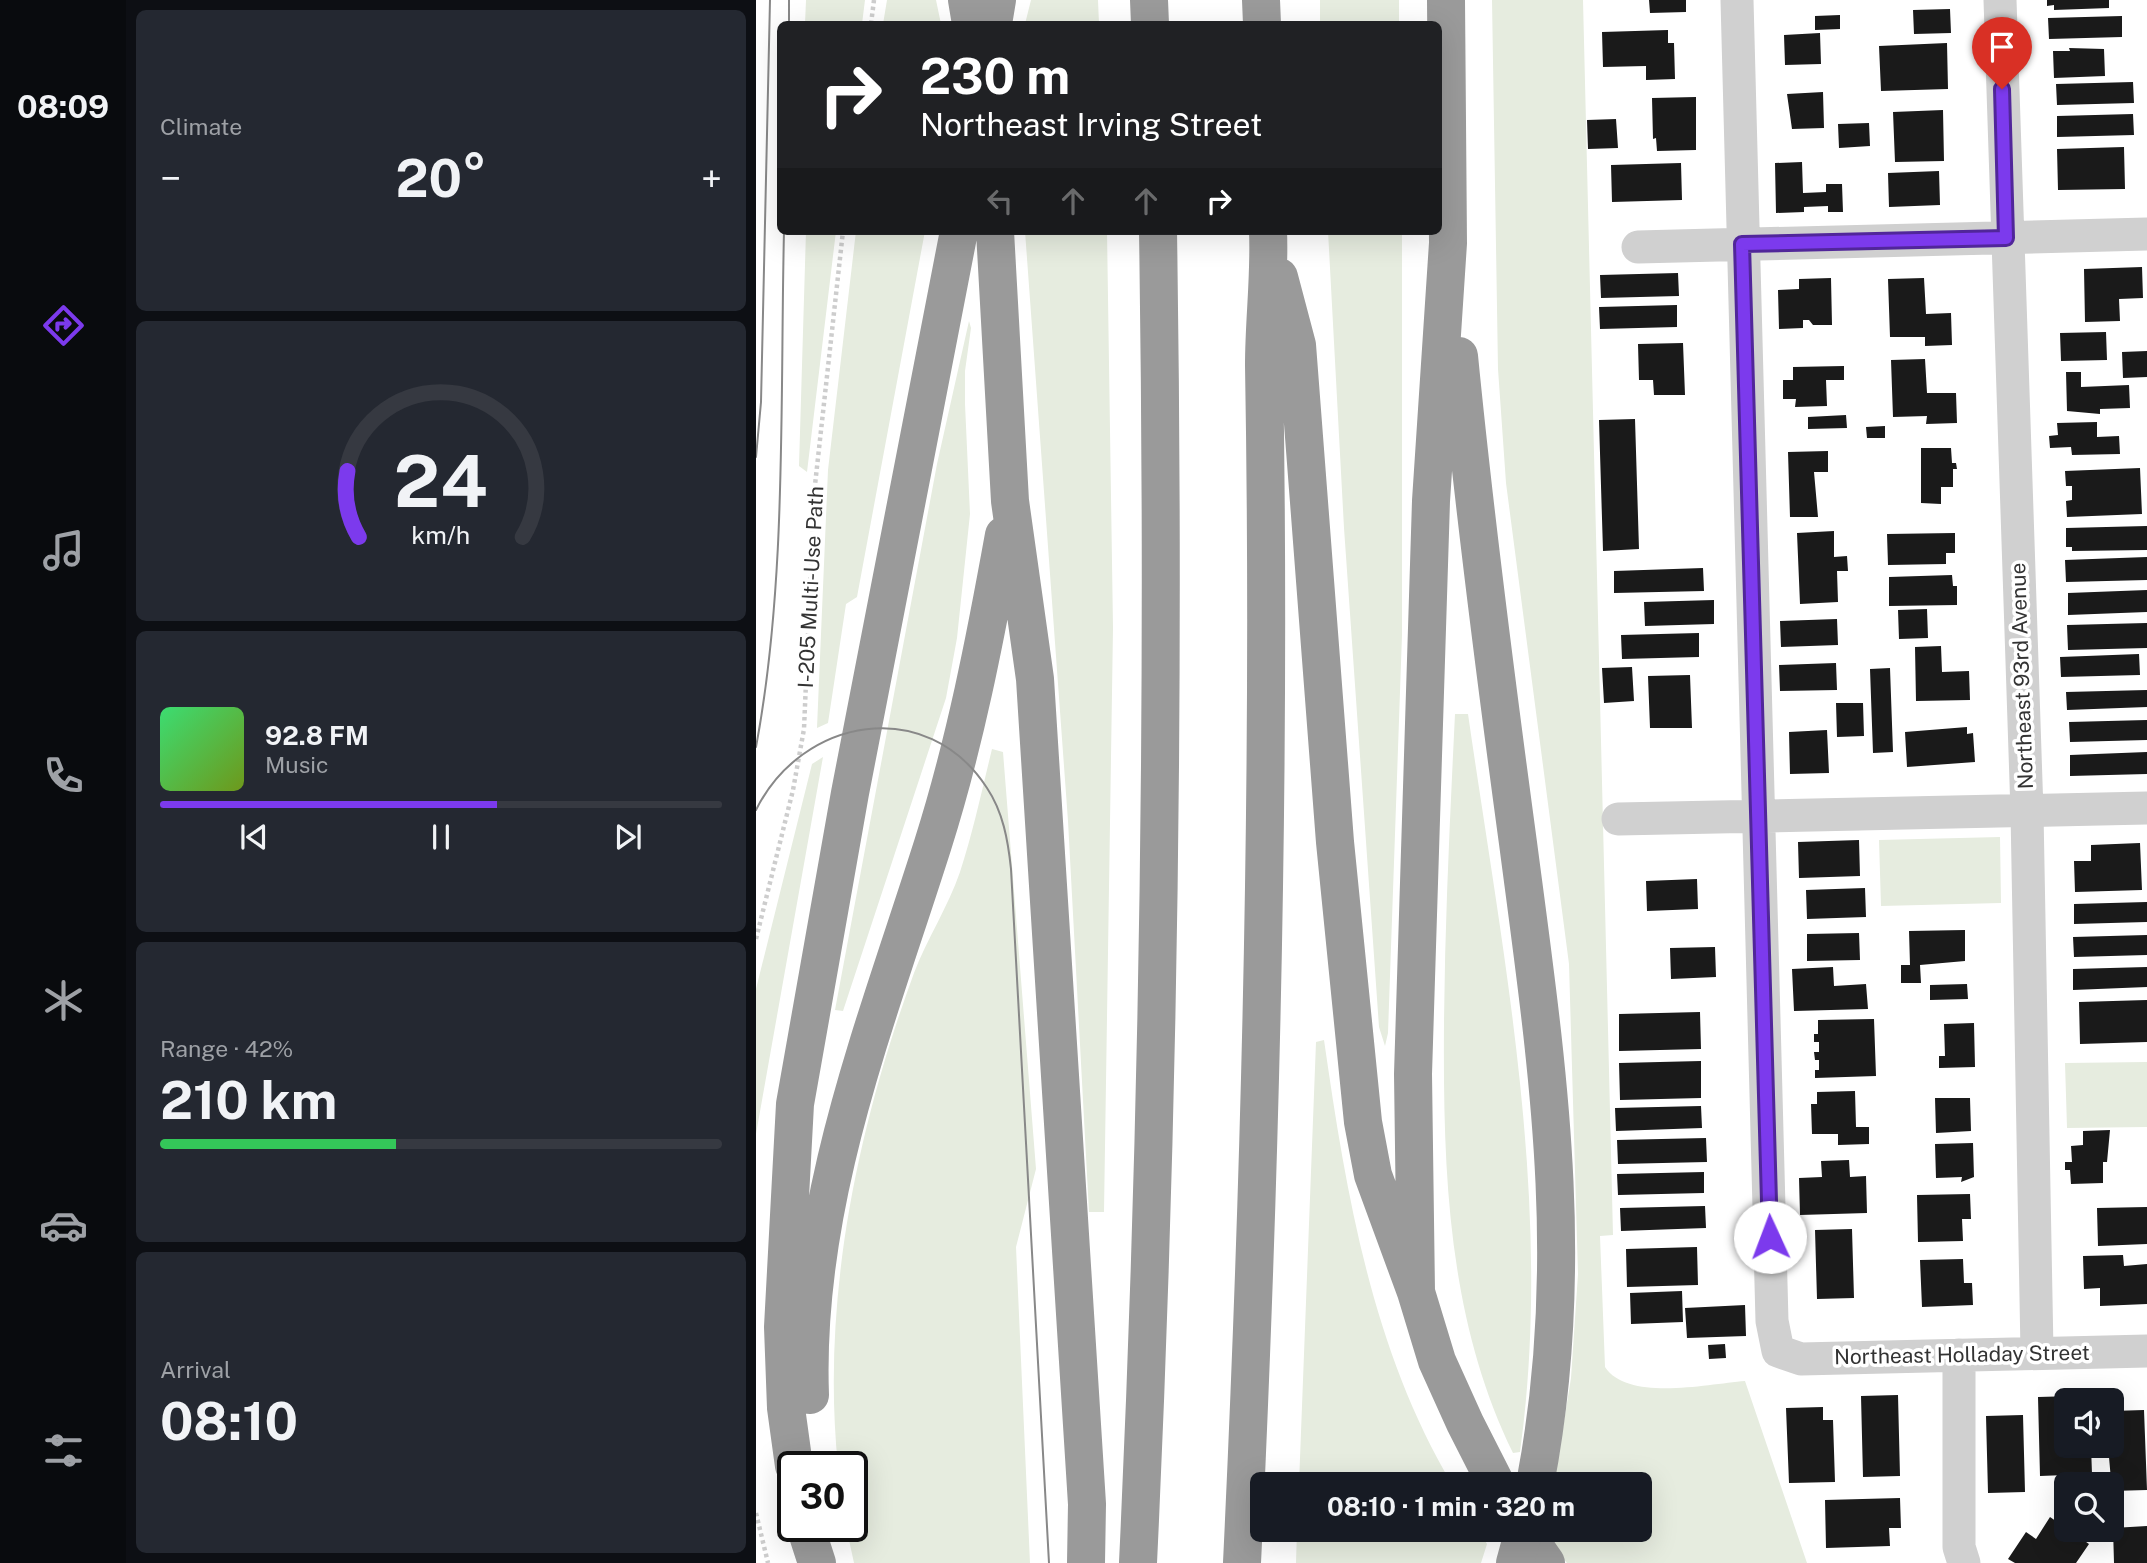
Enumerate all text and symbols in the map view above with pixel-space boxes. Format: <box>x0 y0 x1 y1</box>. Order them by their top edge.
pin <box>1972 17 2032 89</box>
icon: arrive <box>1983 28 2021 66</box>
text: 230 m <box>920 47 1070 105</box>
icon: right <box>805 49 896 140</box>
text: 08:09 <box>17 88 109 125</box>
text: Northeast Irving Street <box>920 106 1262 143</box>
text: Climate <box>160 113 242 140</box>
text: 20° <box>395 148 487 209</box>
text: − <box>160 156 181 201</box>
text: + <box>701 156 722 201</box>
icon: left <box>981 182 1019 220</box>
icon: ahead <box>1054 182 1092 220</box>
icon: ahead <box>1127 182 1165 220</box>
icon: right <box>1200 182 1238 220</box>
icon: directions <box>39 301 88 350</box>
text: 24 <box>394 438 488 523</box>
street label: I-205 Multi-Use Path <box>793 485 828 689</box>
text: km/h <box>412 520 470 550</box>
icon: music <box>39 526 88 575</box>
street label: Northeast 93rd Avenue <box>2005 562 2038 790</box>
text: 92.8 FM <box>265 720 369 751</box>
icon: phone <box>39 751 88 800</box>
text: Music <box>265 751 329 778</box>
icon: previous <box>235 818 273 856</box>
icon: pause <box>422 818 460 856</box>
icon: next <box>609 818 647 856</box>
icon: climate <box>39 976 88 1025</box>
text: Range · 42% <box>160 1035 293 1062</box>
text: 210 km <box>160 1070 337 1131</box>
position arrow <box>1733 1200 1807 1274</box>
icon: car <box>39 1201 88 1250</box>
street label: Northeast Holladay Street <box>1834 1340 2090 1369</box>
text: Arrival <box>160 1356 231 1383</box>
map controls <box>2054 1388 2124 1542</box>
button: sound <box>2054 1388 2124 1458</box>
text: 08:10 <box>160 1391 298 1452</box>
icon: filters <box>39 1426 88 1475</box>
speed limit sign: 30 <box>777 1451 868 1542</box>
button: search <box>2054 1472 2124 1542</box>
text: 08:10 · 1 min · 320 m <box>1327 1491 1575 1522</box>

